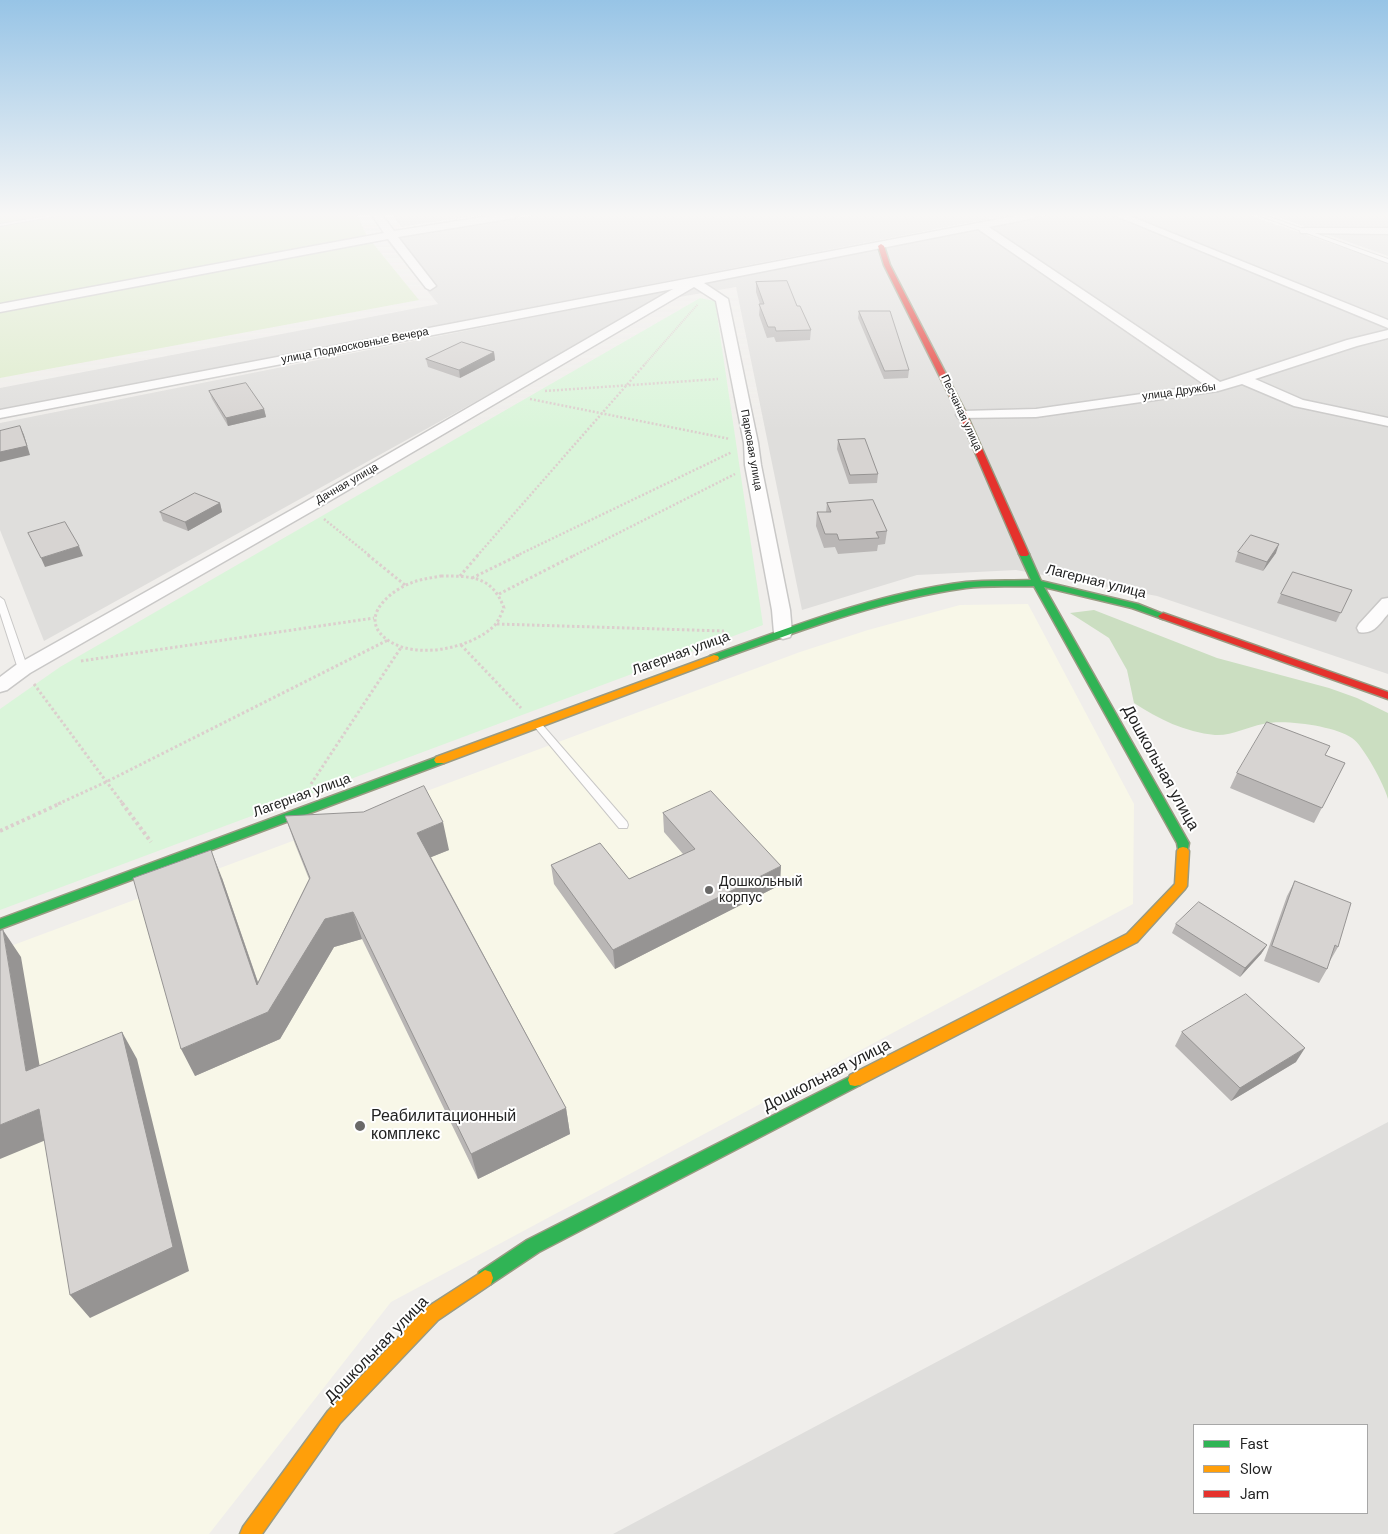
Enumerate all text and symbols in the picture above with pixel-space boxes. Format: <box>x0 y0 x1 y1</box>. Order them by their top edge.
street label: улица Подмосковные Вечера <box>280 325 430 367</box>
street label: Песчаная улица <box>938 373 984 453</box>
street label: улица Дружбы <box>1141 380 1217 404</box>
street label: Парковая улица <box>737 408 765 492</box>
street label: Дачная улица <box>313 461 381 507</box>
street label: Лагерная улица <box>1044 561 1148 603</box>
street label: Лагерная улица <box>630 629 732 679</box>
street label: Дошкольная улица <box>1117 702 1203 834</box>
street label: Лагерная улица <box>251 771 353 821</box>
place label: Дошкольный корпус <box>719 874 802 906</box>
marker: Дошкольный корпус <box>703 884 715 896</box>
street label: Дошкольная улица <box>760 1035 894 1117</box>
place label: Реабилитационный комплекс <box>371 1107 516 1145</box>
marker: Реабилитационный комплекс <box>353 1119 367 1133</box>
street label: Дошкольная улица <box>321 1293 433 1407</box>
legend <box>1193 1424 1368 1514</box>
text: Fast <box>1240 1434 1269 1454</box>
text: Slow <box>1240 1459 1272 1479</box>
text: Jam <box>1240 1484 1269 1504</box>

